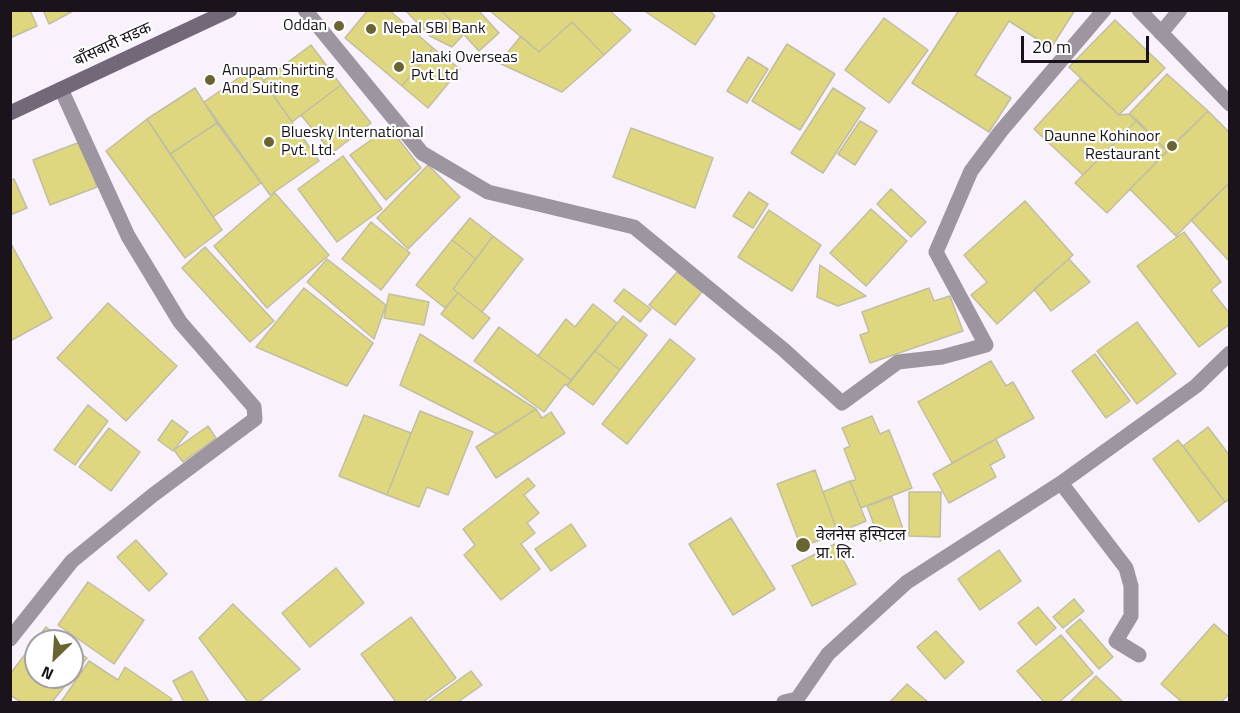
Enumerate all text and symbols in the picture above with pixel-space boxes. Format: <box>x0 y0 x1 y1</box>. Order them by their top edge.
place label: Oddan <box>283 16 327 36</box>
street label: बाँसबारी सडक <box>71 19 155 71</box>
marker: Oddan <box>332 19 346 33</box>
place label: Nepal SBI Bank <box>383 19 486 39</box>
marker: Nepal SBI Bank <box>364 22 378 36</box>
scale bar <box>1024 24 1152 62</box>
text: 20 m <box>1032 33 1071 60</box>
place label: Janaki Overseas Pvt Ltd <box>411 48 518 86</box>
marker: Janaki Overseas Pvt Ltd <box>392 60 406 74</box>
place label: Anupam Shirting And Suiting <box>222 61 334 99</box>
marker: Anupam Shirting And Suiting <box>203 73 217 87</box>
place label: Bluesky International Pvt. Ltd. <box>281 123 424 161</box>
place label: Daunne Kohinoor Restaurant <box>1044 127 1160 165</box>
marker: Bluesky International Pvt. Ltd. <box>262 135 276 149</box>
marker: Daunne Kohinoor Restaurant <box>1165 139 1179 153</box>
place label: वेलनेस हस्पिटल प्रा. लि. <box>816 526 906 564</box>
marker: वेलनेस हस्पिटल प्रा. लि. <box>794 536 812 554</box>
north arrow <box>24 629 84 689</box>
text: N <box>37 660 57 687</box>

